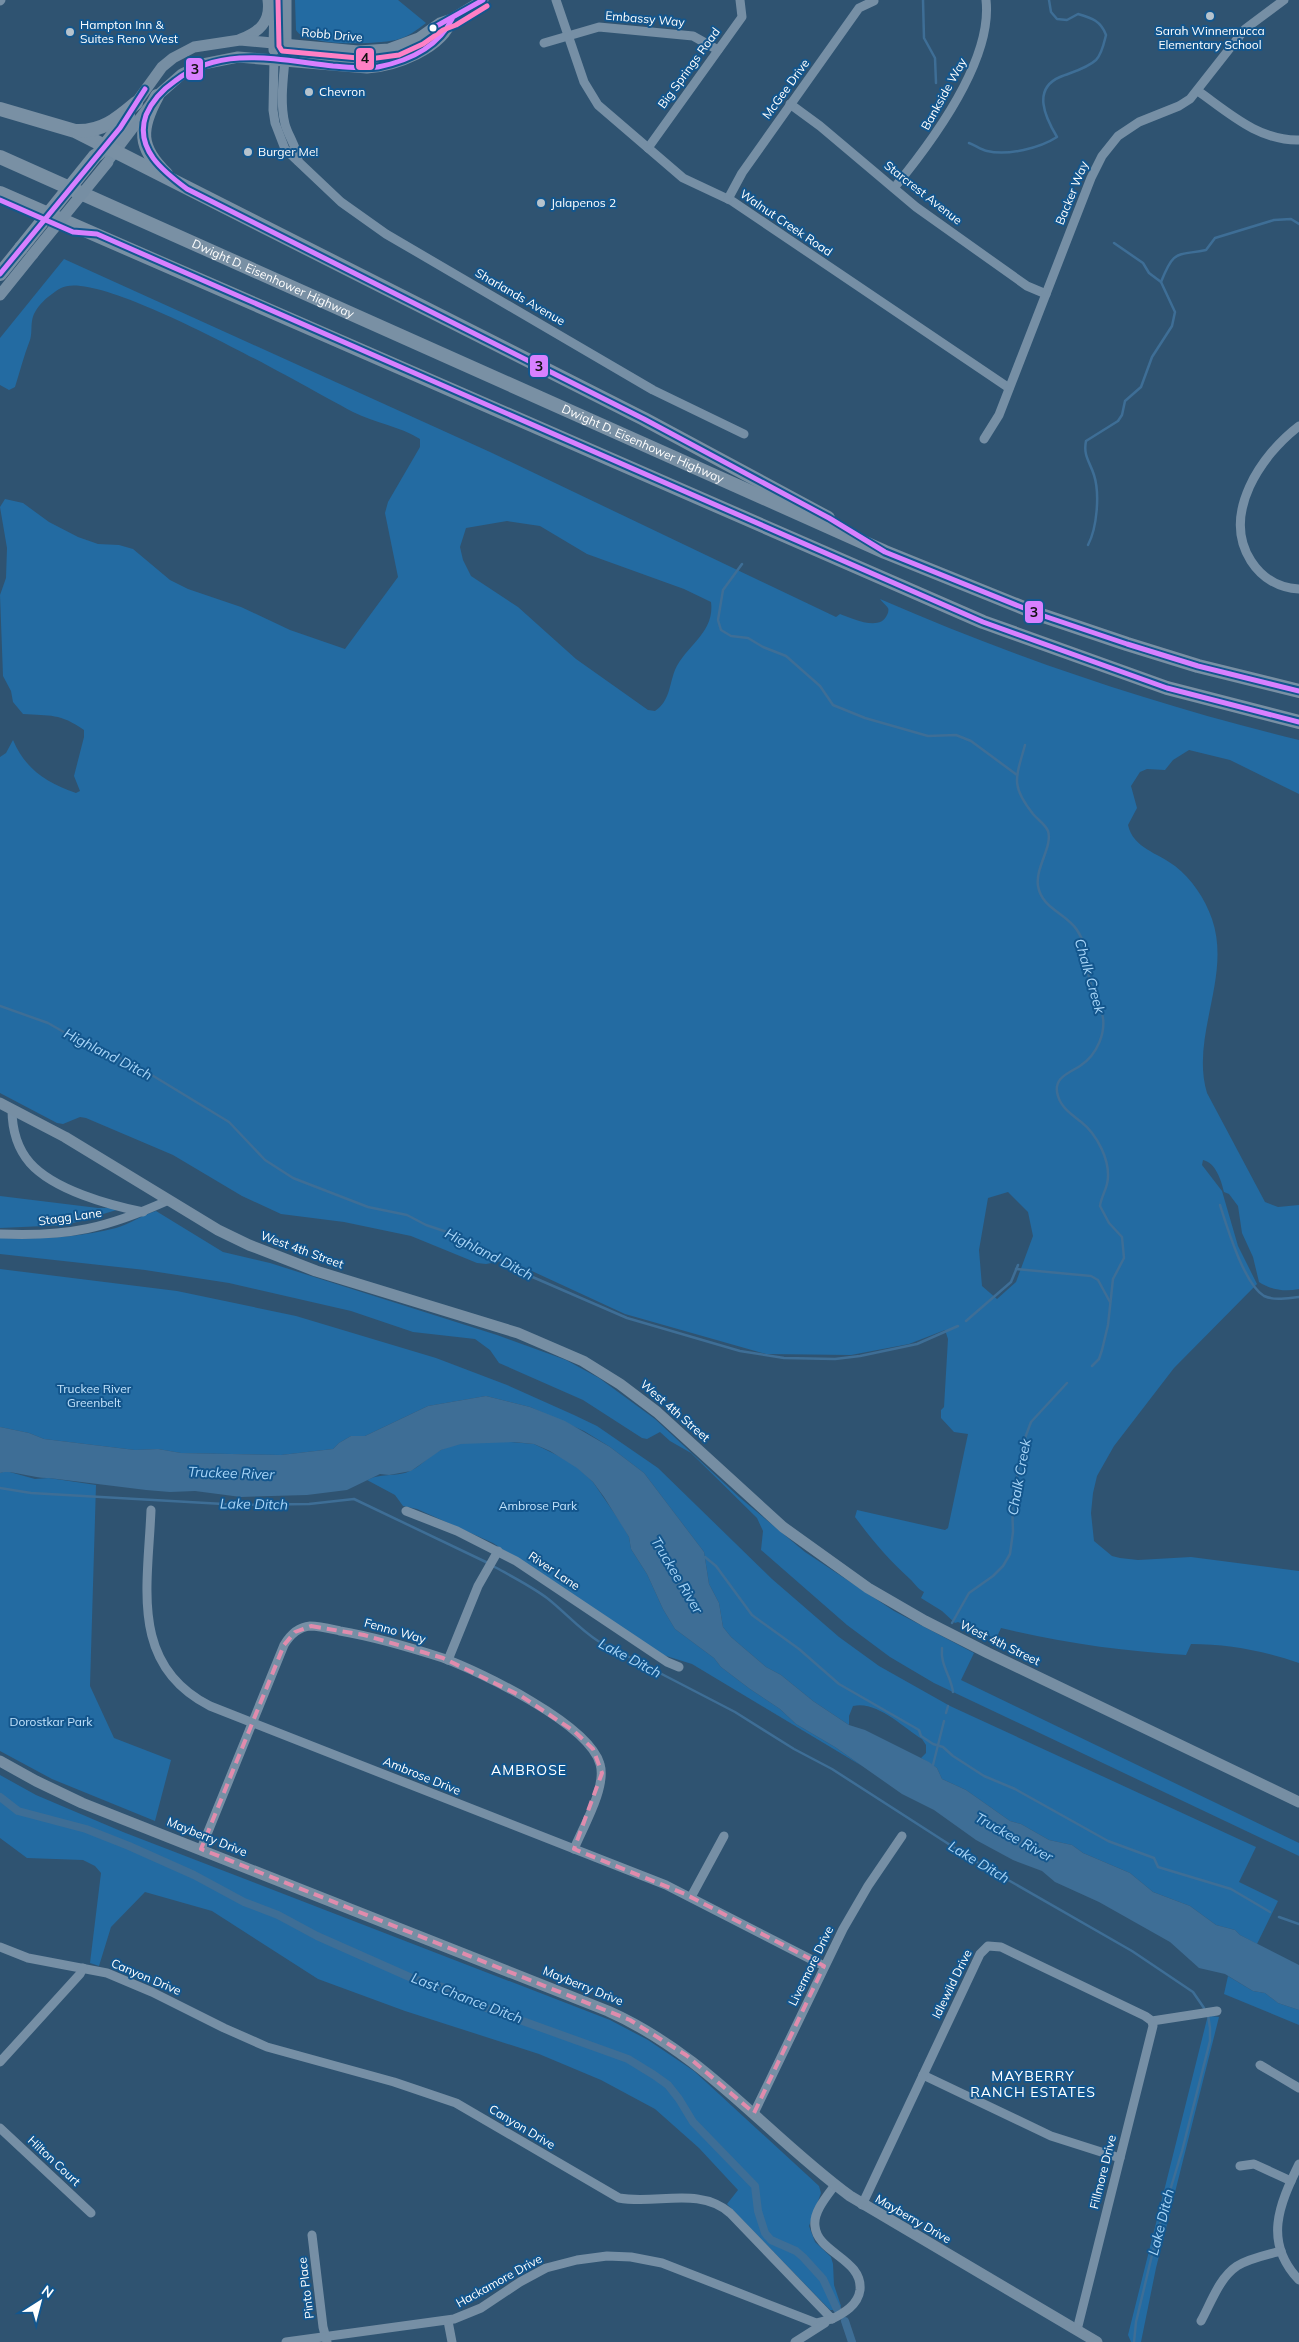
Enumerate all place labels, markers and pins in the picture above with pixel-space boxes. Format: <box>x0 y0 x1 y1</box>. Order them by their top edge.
marker: Sarah Winnemucca Elementary School <box>1204 10 1216 22</box>
place label: Hampton Inn & Suites Reno West <box>80 17 178 46</box>
unlabelled marker <box>428 23 438 33</box>
place label: Sarah Winnemucca Elementary School <box>1155 23 1265 52</box>
marker: Hampton Inn & Suites Reno West <box>64 26 76 38</box>
place label: Chevron <box>319 84 365 99</box>
marker: Chevron <box>303 86 315 98</box>
place label: Burger Me! <box>258 144 318 159</box>
marker: Burger Me! <box>242 146 254 158</box>
place label: Jalapenos 2 <box>551 195 616 210</box>
marker: Jalapenos 2 <box>535 197 547 209</box>

